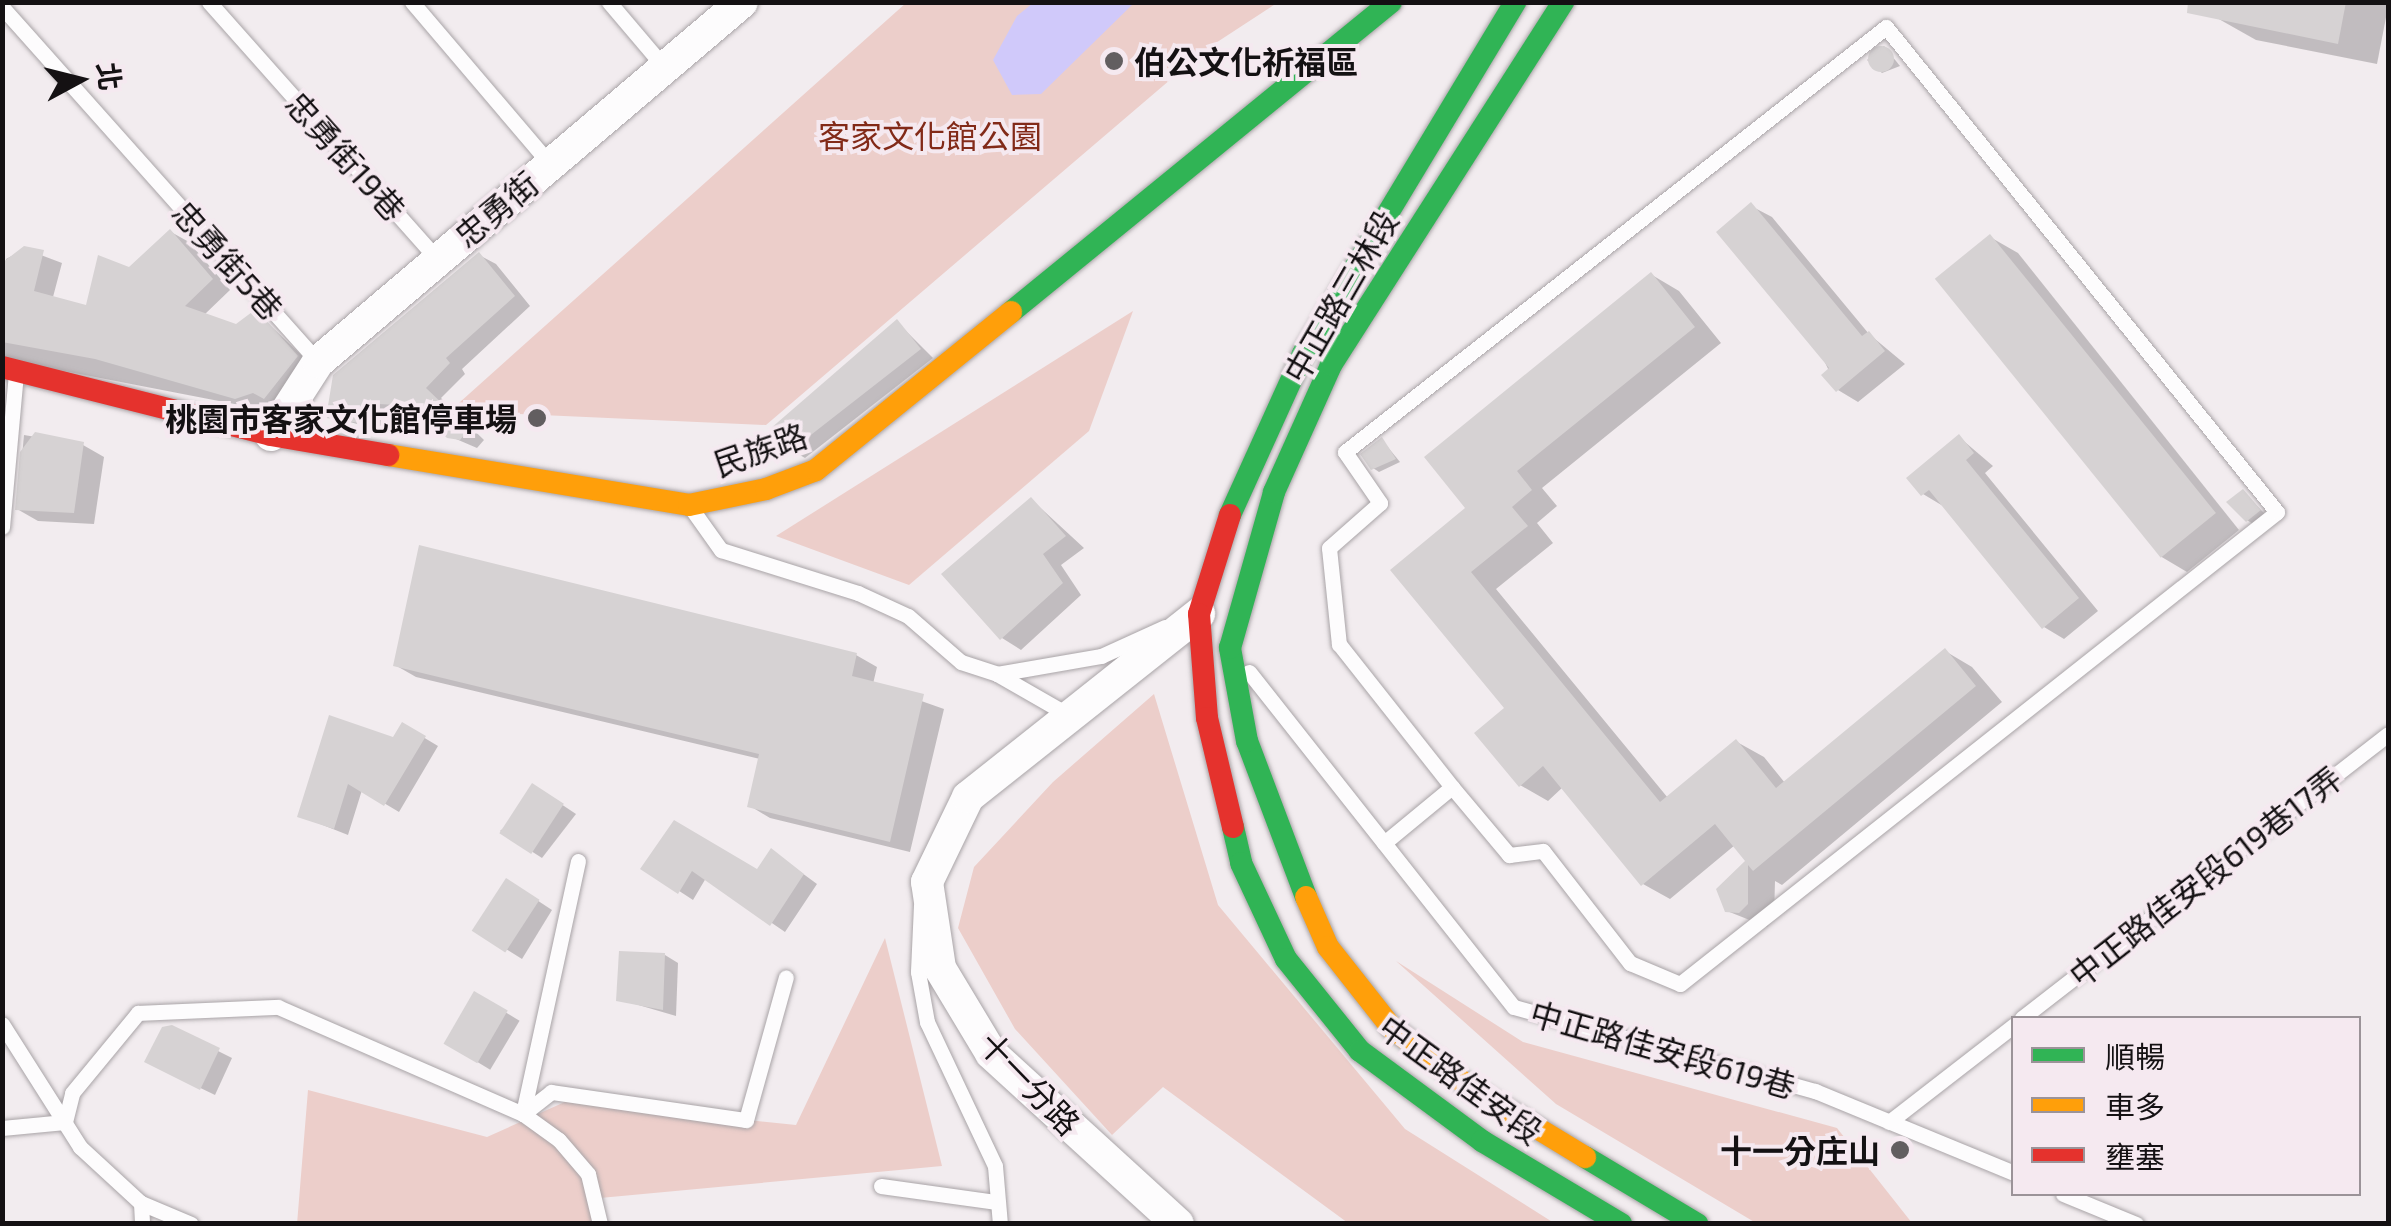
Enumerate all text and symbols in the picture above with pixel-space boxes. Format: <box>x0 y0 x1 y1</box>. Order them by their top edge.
north arrow <box>30 30 130 130</box>
place label: 伯公文化祈福區 <box>1134 42 1358 80</box>
marker: 伯公文化祈福區 <box>1103 50 1125 72</box>
text: 北 <box>91 60 128 92</box>
street label: 忠勇街19巷 <box>279 84 413 228</box>
park label: 客家文化館公園 <box>818 116 1042 154</box>
street label: 忠勇街 <box>447 163 545 255</box>
street label: 忠勇街5巷 <box>165 193 291 327</box>
street label: 中正路三林段 <box>1275 203 1405 389</box>
place label: 桃園市客家文化館停車場 <box>165 399 517 437</box>
marker: 桃園市客家文化館停車場 <box>526 407 548 429</box>
street label: 民族路 <box>708 415 812 483</box>
street label: 中正路佳安段619巷17弄 <box>2061 758 2349 994</box>
street label: 中正路佳安段619巷 <box>1526 993 1800 1105</box>
street label: 中正路佳安段 <box>1372 1007 1550 1151</box>
legend <box>2011 1016 2361 1196</box>
street label: 十一分路 <box>972 1024 1088 1142</box>
text: 順暢 <box>2105 1038 2165 1074</box>
text: 車多 <box>2105 1088 2165 1124</box>
place label: 十一分庄山 <box>1720 1131 1880 1169</box>
text: 壅塞 <box>2105 1138 2165 1174</box>
marker: 十一分庄山 <box>1889 1139 1911 1161</box>

